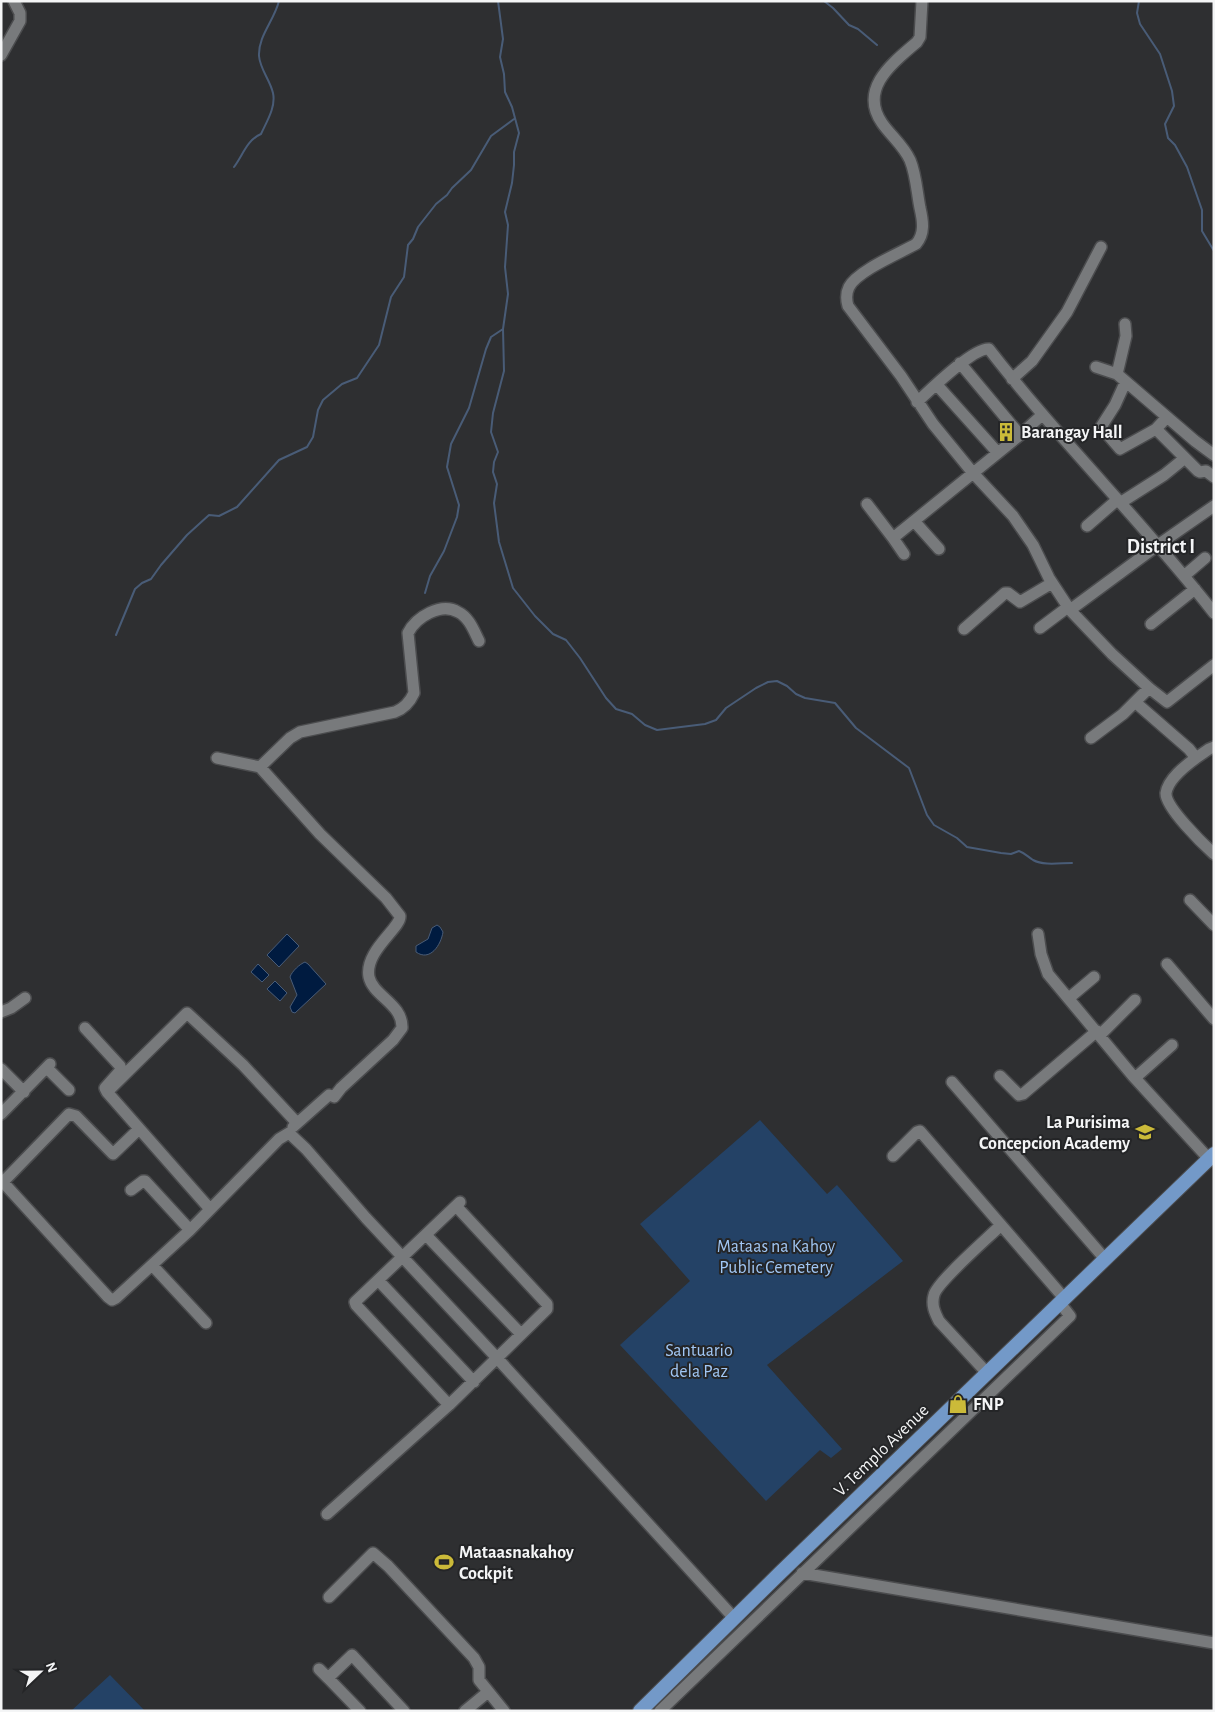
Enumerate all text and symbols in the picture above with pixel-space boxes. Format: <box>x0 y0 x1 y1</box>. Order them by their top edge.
building icon: Barangay Hall <box>995 421 1017 443</box>
place label: Barangay Hall <box>1021 424 1123 442</box>
district label: District I <box>1127 537 1195 557</box>
place label: La Purisima Concepcion Academy <box>979 1114 1131 1153</box>
school or university icon: La Purisima Concepcion Academy <box>1134 1121 1156 1143</box>
park label: Mataas na Kahoy Public Cemetery <box>717 1238 836 1277</box>
park label: Santuario dela Paz <box>665 1342 733 1381</box>
shop icon: FNP <box>947 1393 969 1415</box>
place label: FNP <box>973 1396 1004 1414</box>
street label: V. Templo Avenue <box>831 1401 932 1500</box>
place label: Mataasnakahoy Cockpit <box>459 1544 575 1583</box>
sports icon: Mataasnakahoy Cockpit <box>433 1551 455 1573</box>
north arrow <box>15 1647 65 1697</box>
text: N <box>43 1660 59 1675</box>

